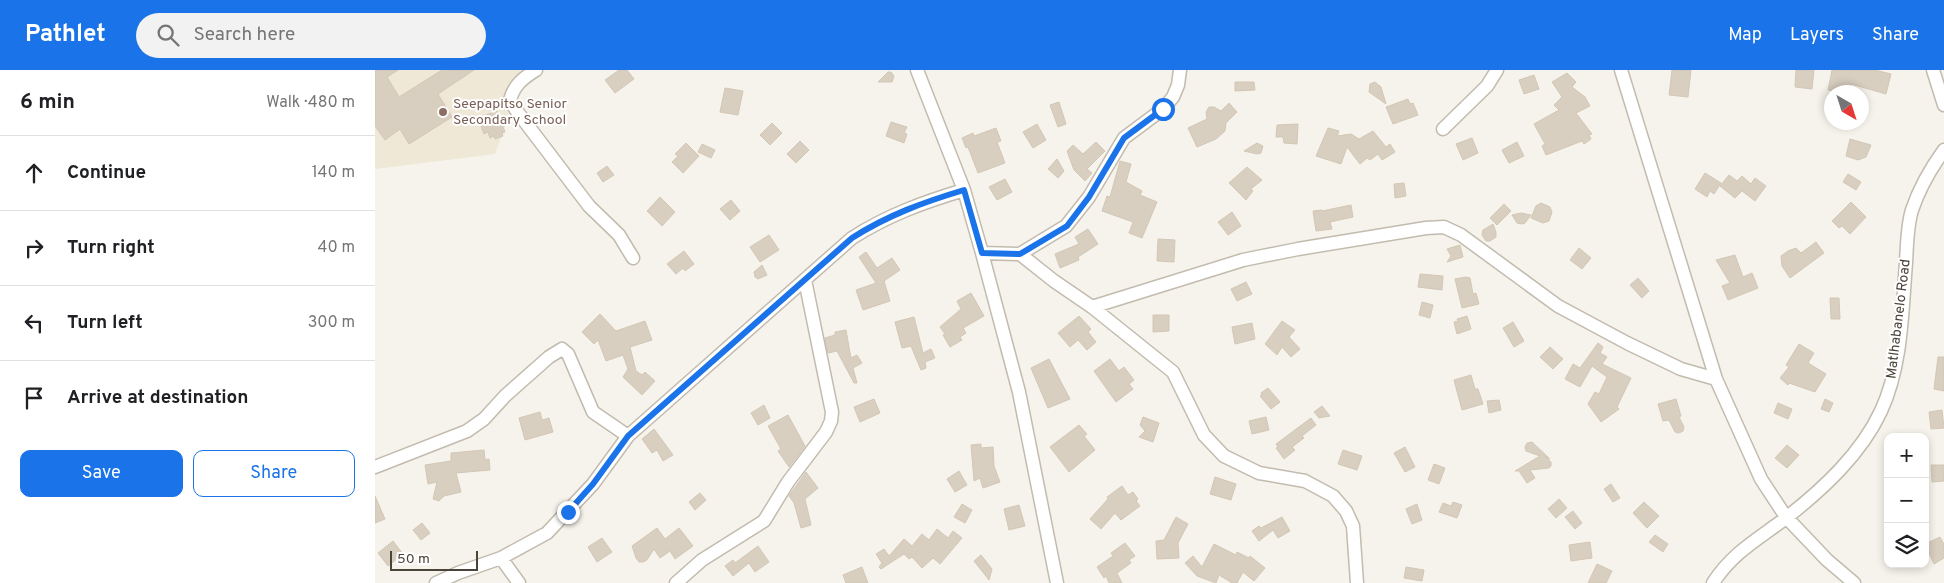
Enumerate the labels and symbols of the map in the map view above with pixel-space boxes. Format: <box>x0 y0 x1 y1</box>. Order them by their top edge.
north arrow <box>1824 85 1869 130</box>
place label: Seepapitso Senior Secondary School <box>453 96 567 129</box>
route start <box>1152 98 1175 121</box>
marker: Seepapitso Senior Secondary School <box>437 106 449 118</box>
street label: Matlhabanelo Road <box>1883 258 1915 380</box>
route end <box>557 501 580 524</box>
scale bar <box>390 548 477 571</box>

